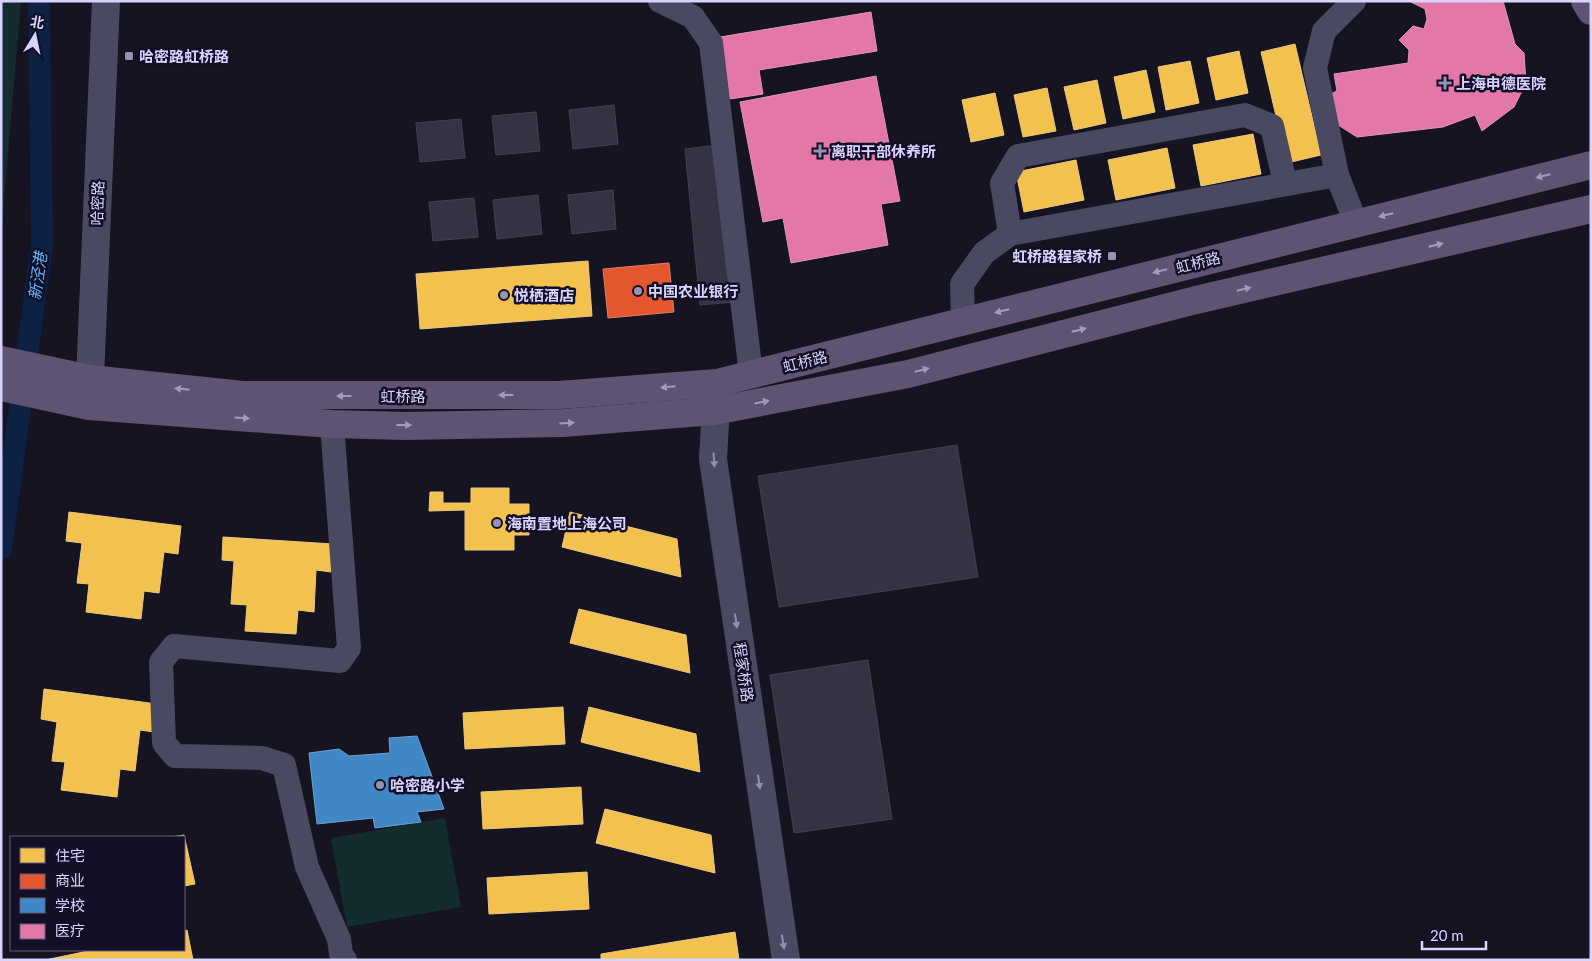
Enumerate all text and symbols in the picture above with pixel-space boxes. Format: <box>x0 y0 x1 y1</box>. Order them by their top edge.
north arrow <box>10 10 60 60</box>
text: 北 <box>29 12 46 31</box>
place label: 哈密路虹桥路 <box>139 47 229 65</box>
marker: 哈密路虹桥路 <box>123 50 135 62</box>
place label: 上海申德医院 <box>1456 74 1546 92</box>
marker: 上海申德医院 <box>1438 76 1452 90</box>
place label: 离职干部休养所 <box>831 142 936 160</box>
marker: 离职干部休养所 <box>813 144 827 158</box>
one-way arrow <box>1536 172 1551 180</box>
street label: 哈密路 <box>87 180 107 226</box>
one-way arrow <box>1378 211 1393 219</box>
one-way arrow <box>1429 241 1444 249</box>
place label: 虹桥路程家桥 <box>1012 247 1102 265</box>
street label: 虹桥路 <box>1174 248 1222 276</box>
water label: 新泾港 <box>24 249 50 301</box>
marker: 虹桥路程家桥 <box>1106 250 1118 262</box>
one-way arrow <box>1153 267 1168 275</box>
place label: 中国农业银行 <box>648 282 738 300</box>
marker: 中国农业银行 <box>632 285 644 297</box>
one-way arrow <box>1236 285 1251 293</box>
place label: 悦栖酒店 <box>514 286 574 304</box>
marker: 悦栖酒店 <box>498 289 510 301</box>
one-way arrow <box>995 307 1010 315</box>
one-way arrow <box>1072 326 1087 334</box>
street label: 虹桥路 <box>781 347 829 375</box>
one-way arrow <box>914 366 929 374</box>
one-way arrow <box>660 383 676 391</box>
one-way arrow <box>173 385 189 393</box>
street label: 虹桥路 <box>380 387 426 405</box>
one-way arrow <box>335 391 351 399</box>
one-way arrow <box>498 391 514 399</box>
one-way arrow <box>755 398 770 406</box>
one-way arrow <box>234 414 250 422</box>
one-way arrow <box>559 418 575 426</box>
one-way arrow <box>396 422 412 430</box>
one-way arrow <box>710 452 718 468</box>
place label: 海南置地上海公司 <box>507 514 627 532</box>
marker: 海南置地上海公司 <box>491 517 503 529</box>
one-way arrow <box>733 613 741 629</box>
street label: 程家桥路 <box>731 641 757 703</box>
one-way arrow <box>756 774 764 790</box>
place label: 哈密路小学 <box>390 776 465 794</box>
marker: 哈密路小学 <box>374 779 386 791</box>
legend <box>10 836 185 951</box>
text: 住宅 <box>55 846 85 864</box>
text: 商业 <box>55 871 85 889</box>
text: 学校 <box>55 896 85 914</box>
scale bar <box>1422 918 1486 950</box>
text: 医疗 <box>55 921 85 939</box>
text: 20 m <box>1430 926 1464 944</box>
one-way arrow <box>780 935 788 951</box>

